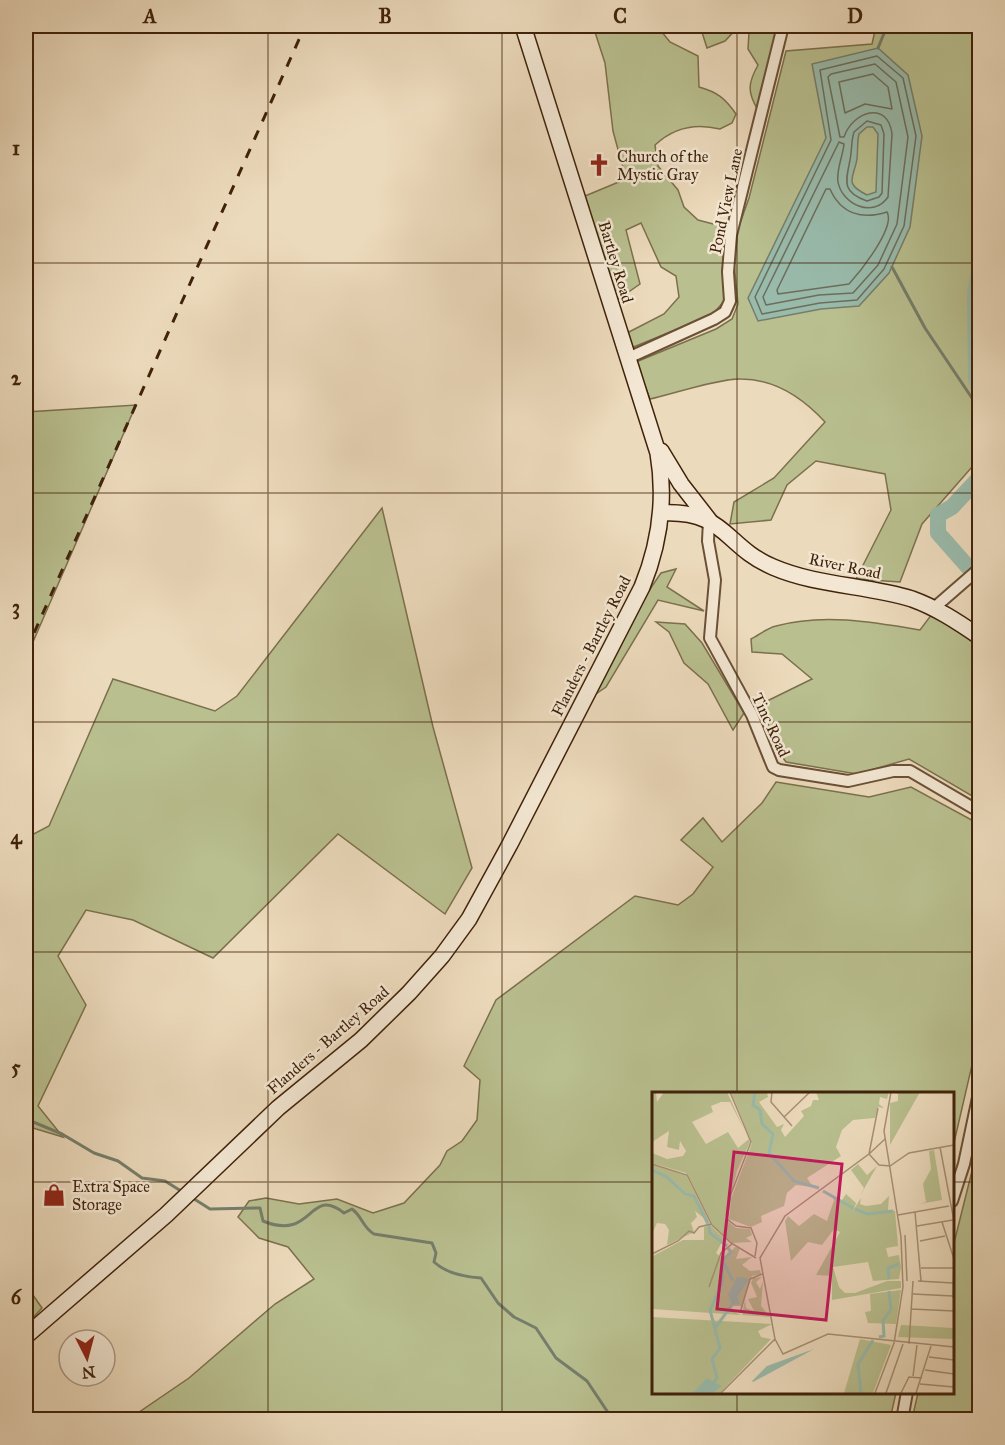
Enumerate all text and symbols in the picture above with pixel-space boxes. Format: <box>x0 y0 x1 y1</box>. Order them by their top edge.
text: A <box>141 4 157 28</box>
text: B <box>378 4 392 28</box>
text: C <box>613 4 627 28</box>
text: D <box>847 4 863 28</box>
text: 1 <box>12 136 20 160</box>
street label: Pond View Lane <box>706 146 746 255</box>
place label: Church of the Mystic Gray <box>617 147 709 184</box>
church icon: Church of the Mystic Gray <box>586 152 612 178</box>
street label: Bartley Road <box>595 219 637 305</box>
text: 2 <box>11 366 22 390</box>
street label: River Road <box>807 549 883 583</box>
street label: Flanders - Bartley Road <box>547 573 635 719</box>
text: 3 <box>12 595 20 620</box>
street label: Tinc Road <box>748 690 794 760</box>
text: 4 <box>10 825 22 850</box>
street label: Flanders - Bartley Road <box>263 982 393 1098</box>
text: 5 <box>11 1055 21 1079</box>
inset map <box>652 1092 954 1394</box>
place label: Extra Space Storage <box>72 1177 150 1215</box>
shop icon: Extra Space Storage <box>41 1182 67 1208</box>
text: 6 <box>11 1285 23 1309</box>
north arrow <box>57 1328 117 1388</box>
text: N <box>80 1362 96 1383</box>

